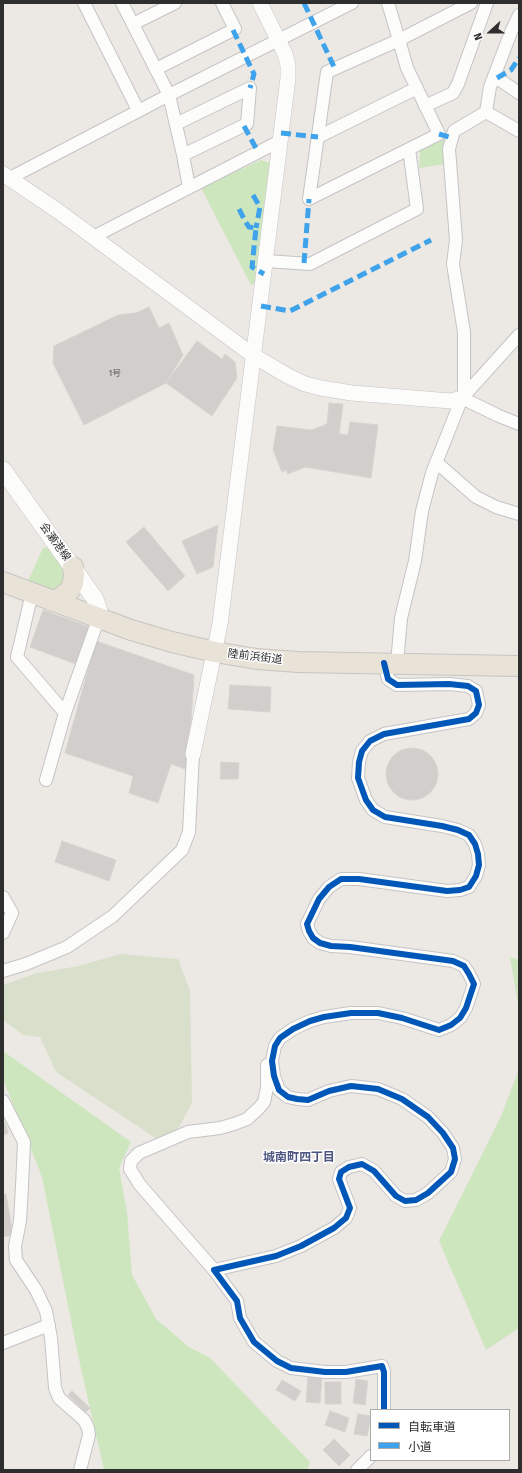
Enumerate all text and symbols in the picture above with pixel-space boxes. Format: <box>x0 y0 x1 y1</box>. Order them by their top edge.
north arrow <box>470 12 510 52</box>
text: N <box>471 31 486 42</box>
house number: 1号 <box>109 368 121 378</box>
street label: 会瀬港線 <box>37 520 73 564</box>
street label: 陸前浜街道 <box>227 647 283 667</box>
district label: 城南町四丁目 <box>263 1151 335 1165</box>
legend <box>370 1409 510 1461</box>
text: 自転車道 <box>408 1420 456 1434</box>
text: 小道 <box>408 1440 432 1454</box>

